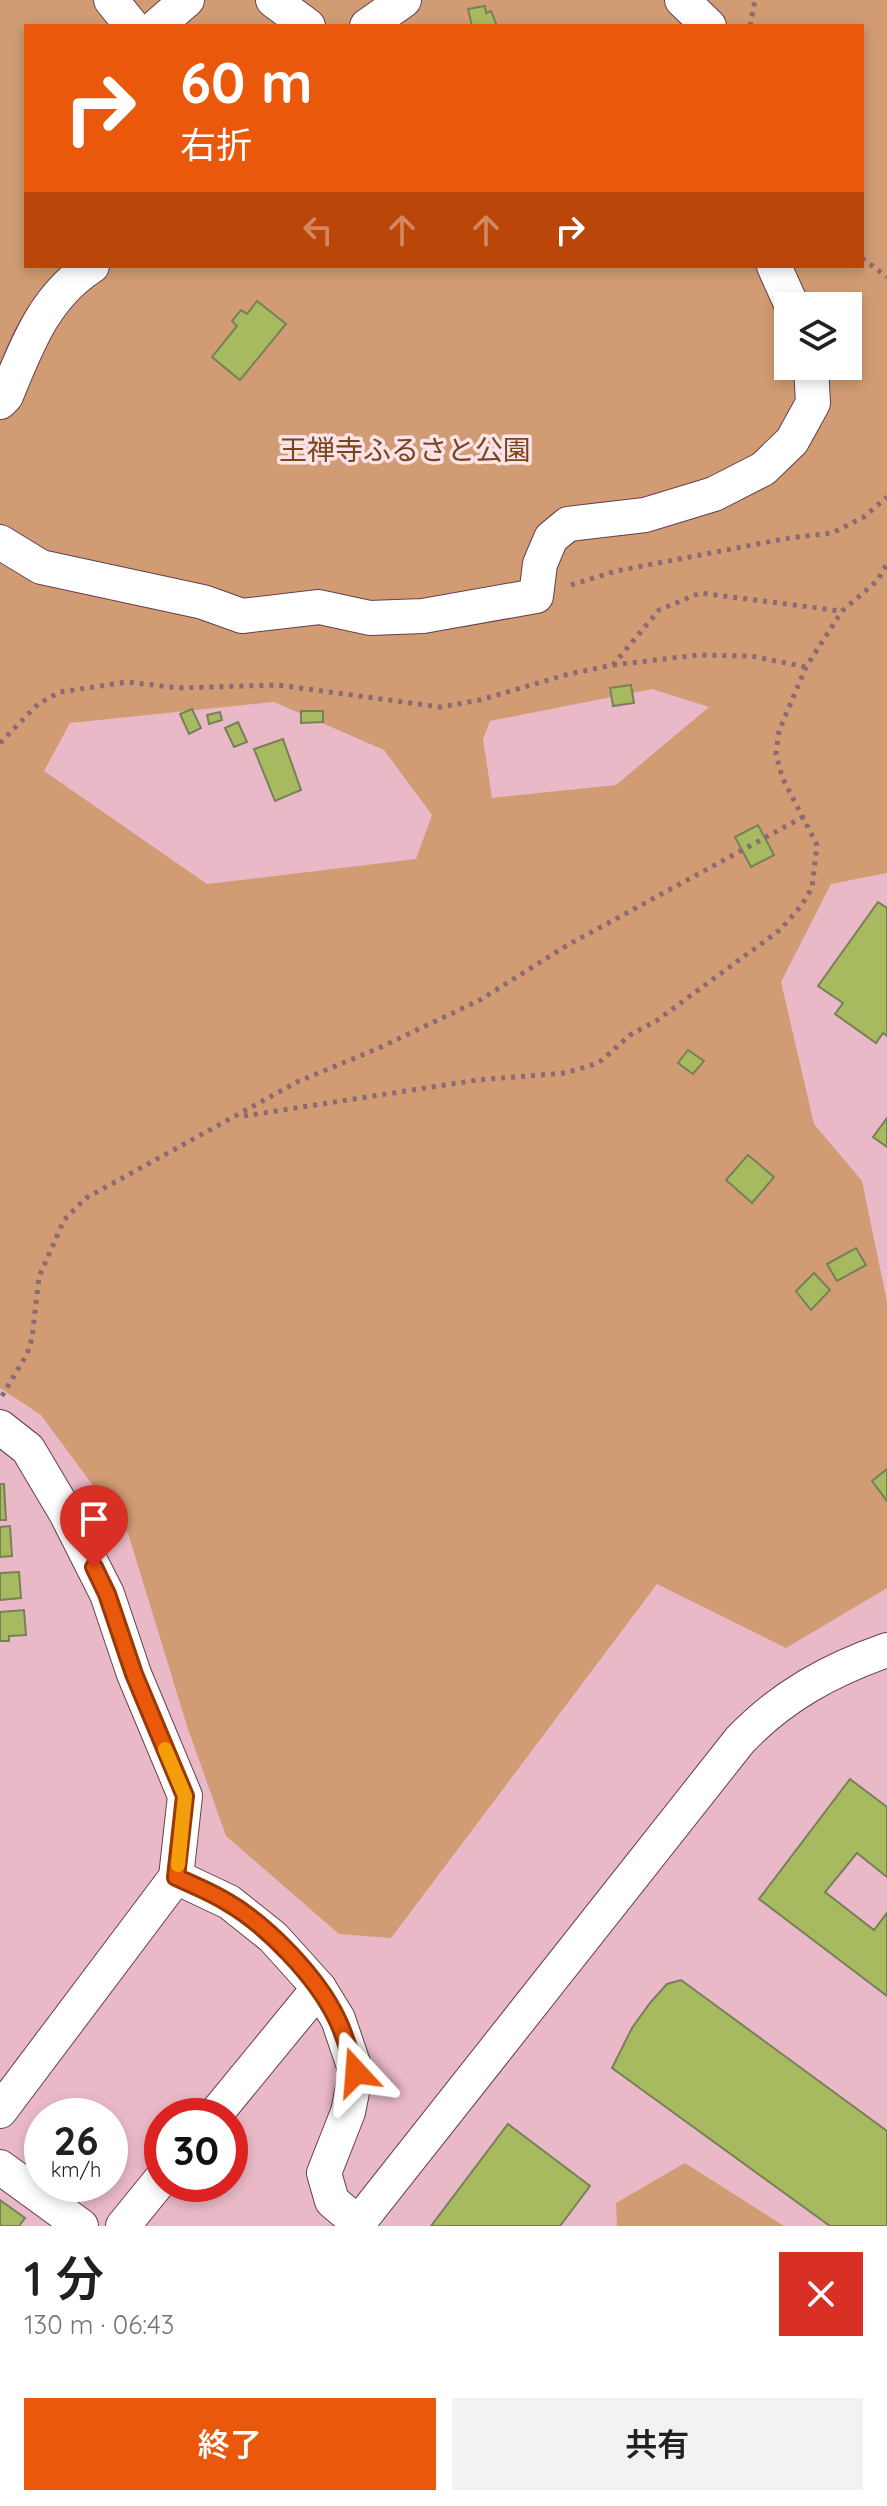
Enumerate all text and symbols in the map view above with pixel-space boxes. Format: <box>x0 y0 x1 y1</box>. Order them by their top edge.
text: 60 m <box>180 47 313 117</box>
icon: right <box>48 56 152 160</box>
text: 右折 <box>180 122 252 167</box>
icon: left <box>296 208 340 252</box>
icon: ahead <box>380 208 424 252</box>
icon: ahead <box>464 208 508 252</box>
icon: right <box>548 208 592 252</box>
map controls <box>774 292 862 380</box>
button: layers <box>774 292 862 380</box>
park label: 王禅寺ふるさと公園 <box>279 432 531 467</box>
pin <box>60 1485 128 1567</box>
icon: arrive <box>72 1497 116 1541</box>
position arrow <box>314 2030 398 2114</box>
speed limit sign: 30 <box>144 2098 248 2202</box>
text: 26 <box>54 2115 98 2165</box>
text: km/h <box>51 2157 101 2182</box>
text: 1 分 <box>24 2248 104 2308</box>
button: close <box>779 2252 863 2336</box>
text: 130 m · 06:43 <box>24 2308 174 2341</box>
button: 終了 <box>24 2398 436 2490</box>
button: 共有 <box>452 2398 863 2490</box>

